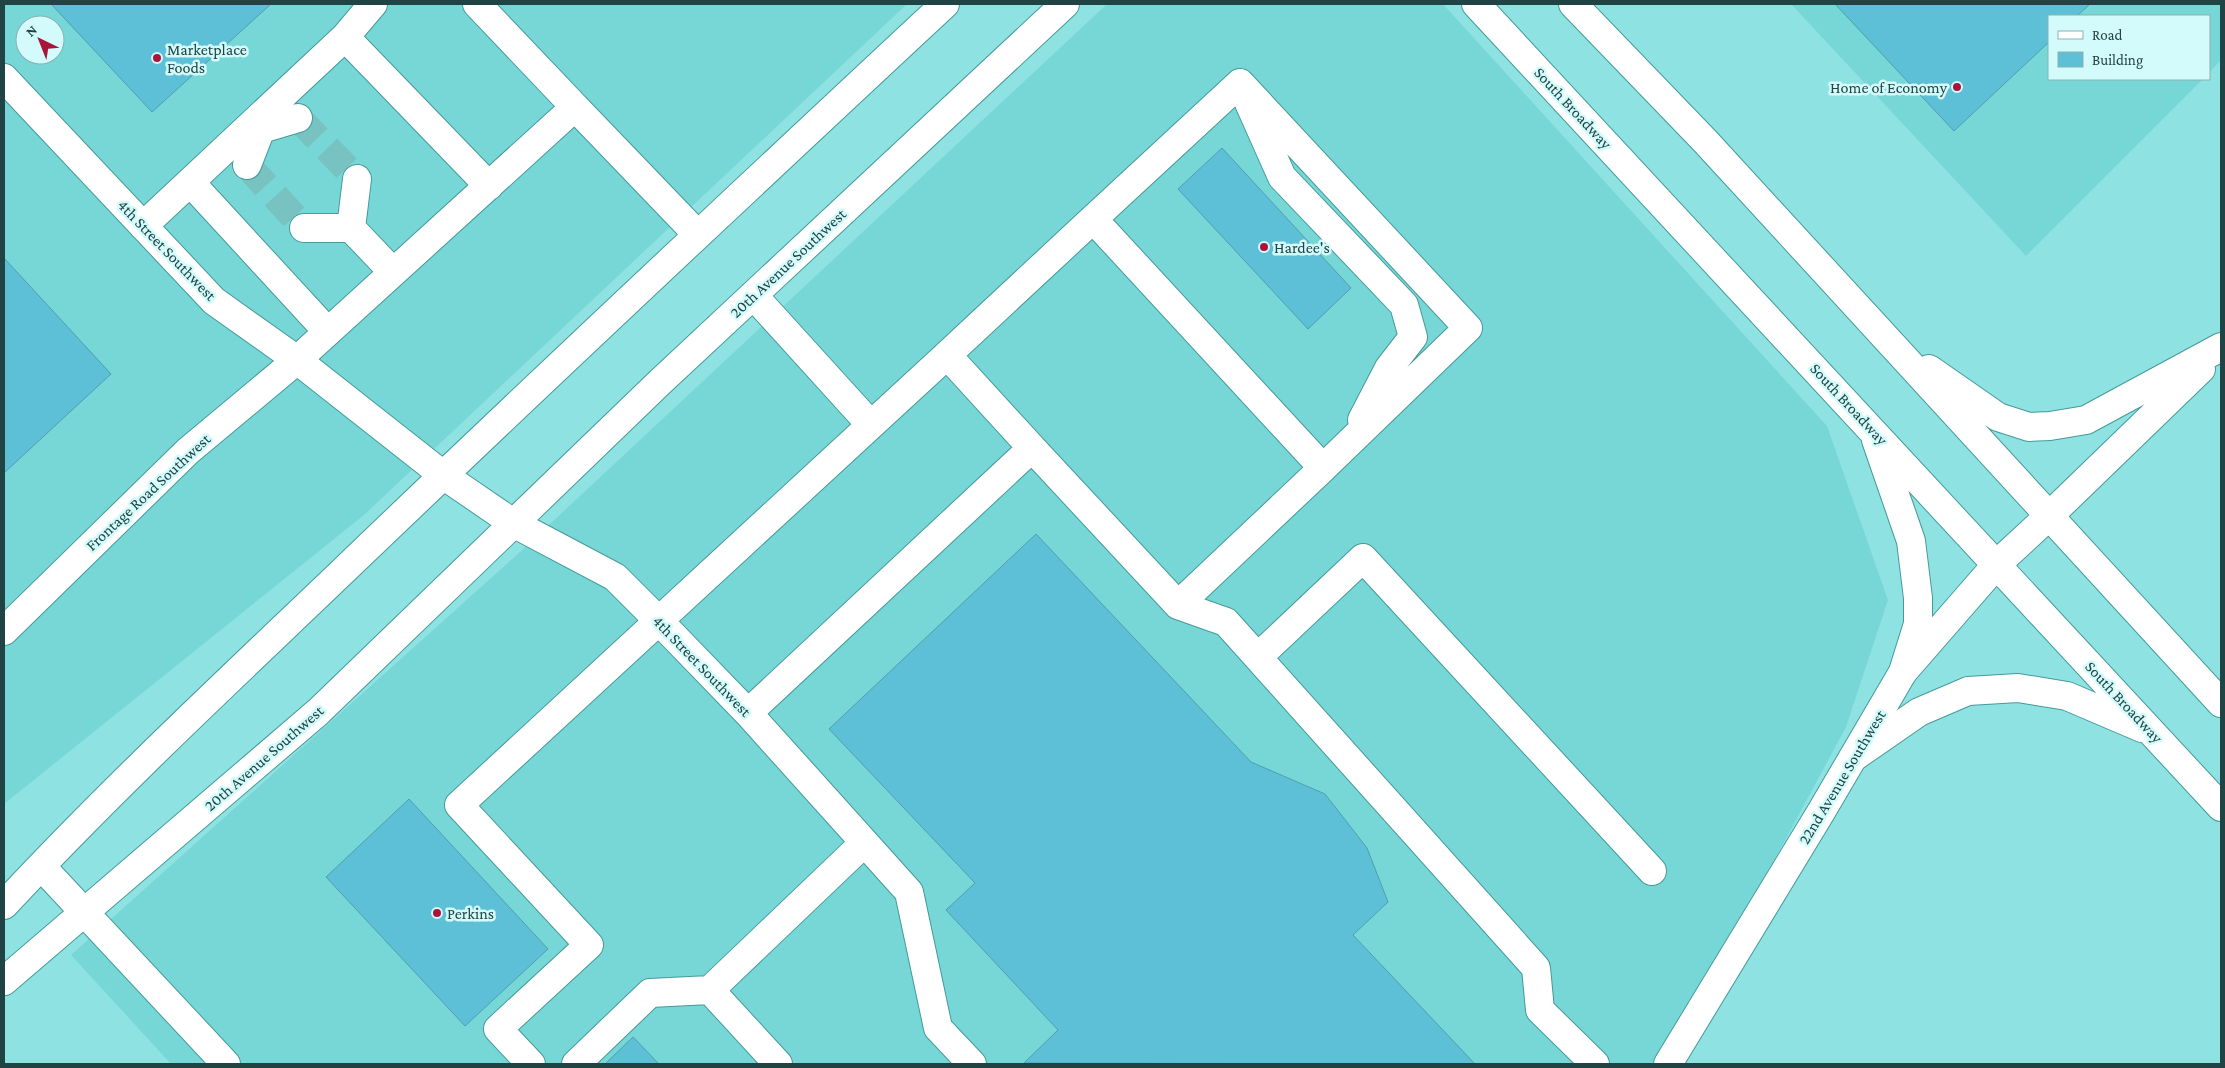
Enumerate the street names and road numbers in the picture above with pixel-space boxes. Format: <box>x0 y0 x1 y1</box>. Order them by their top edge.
street label: South Broadway <box>1530 64 1615 153</box>
street label: 4th Street Southwest <box>115 196 220 304</box>
street label: 20th Avenue Southwest <box>727 205 850 321</box>
street label: South Broadway <box>1806 360 1891 449</box>
street label: Frontage Road Southwest <box>82 430 215 555</box>
street label: 4th Street Southwest <box>650 612 755 720</box>
street label: South Broadway <box>2081 658 2166 747</box>
street label: 20th Avenue Southwest <box>201 701 327 814</box>
street label: 22nd Avenue Southwest <box>1795 706 1889 847</box>

